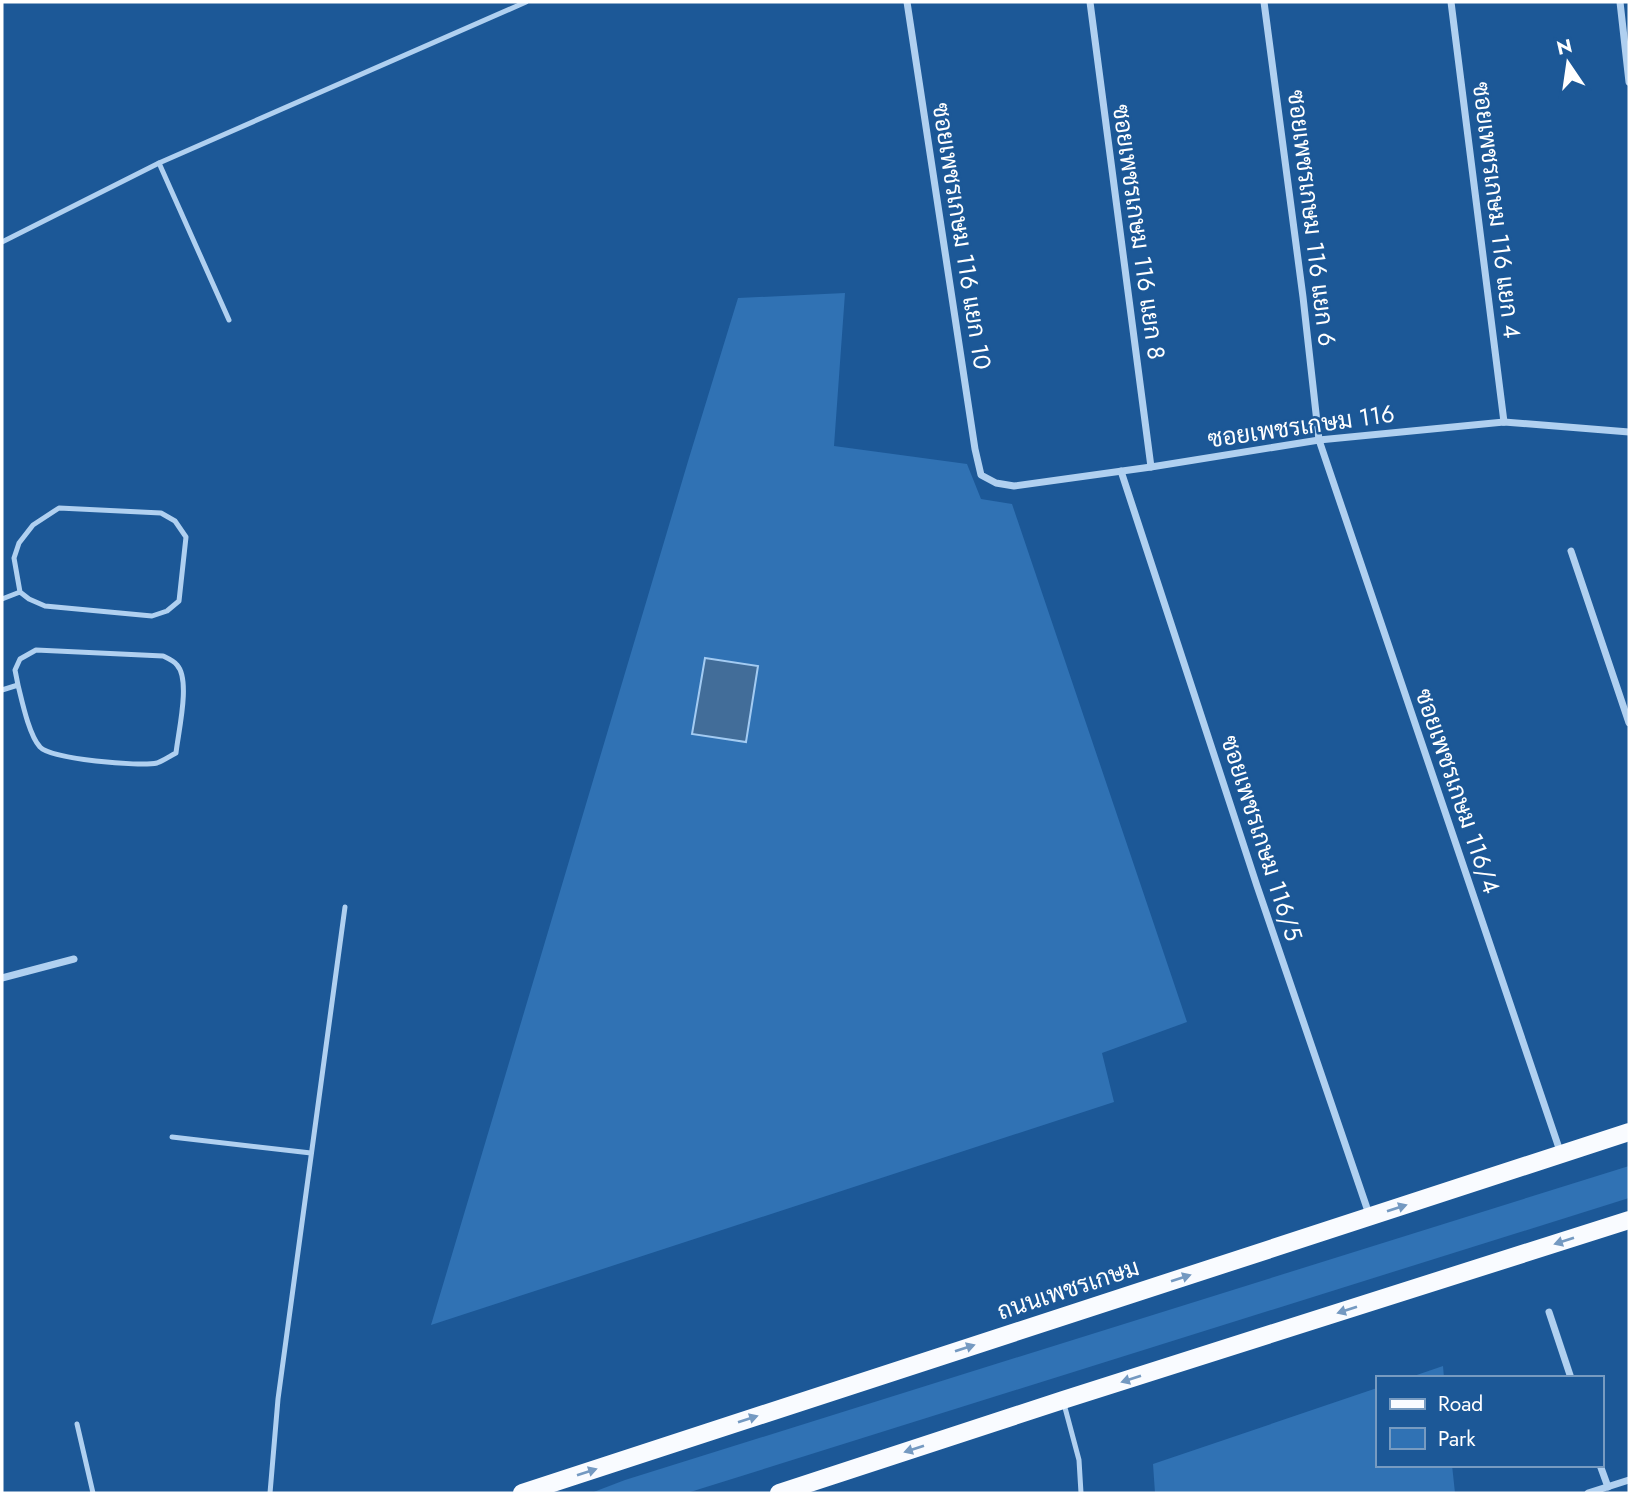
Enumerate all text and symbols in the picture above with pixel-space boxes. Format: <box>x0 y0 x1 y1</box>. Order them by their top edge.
north arrow <box>1533 28 1603 98</box>
text: N <box>1554 32 1575 62</box>
street label: ซอยเพชรเกษม 116 แยก 4 <box>1464 80 1530 340</box>
street label: ซอยเพชรเกษม 116 แยก 6 <box>1279 88 1345 348</box>
street label: ซอยเพชรเกษม 116 แยก 10 <box>924 100 1000 372</box>
street label: ซอยเพชรเกษม 116 แยก 8 <box>1104 102 1174 362</box>
street label: ซอยเพชรเกษม 116 <box>1205 396 1397 456</box>
street label: ซอยเพชรเกษม 116/4 <box>1407 684 1509 898</box>
street label: ซอยเพชรเกษม 116/5 <box>1212 731 1312 945</box>
one-way arrow <box>1387 1202 1408 1212</box>
one-way arrow <box>1554 1236 1575 1246</box>
street label: ถนนเพชรเกษม <box>992 1250 1144 1328</box>
one-way arrow <box>1171 1272 1192 1283</box>
one-way arrow <box>1337 1305 1358 1315</box>
one-way arrow <box>954 1343 975 1353</box>
one-way arrow <box>1120 1374 1141 1384</box>
legend <box>1376 1376 1603 1467</box>
text: Road <box>1438 1389 1483 1419</box>
one-way arrow <box>738 1413 759 1423</box>
text: Park <box>1438 1424 1476 1454</box>
one-way arrow <box>904 1444 925 1455</box>
one-way arrow <box>577 1466 598 1477</box>

